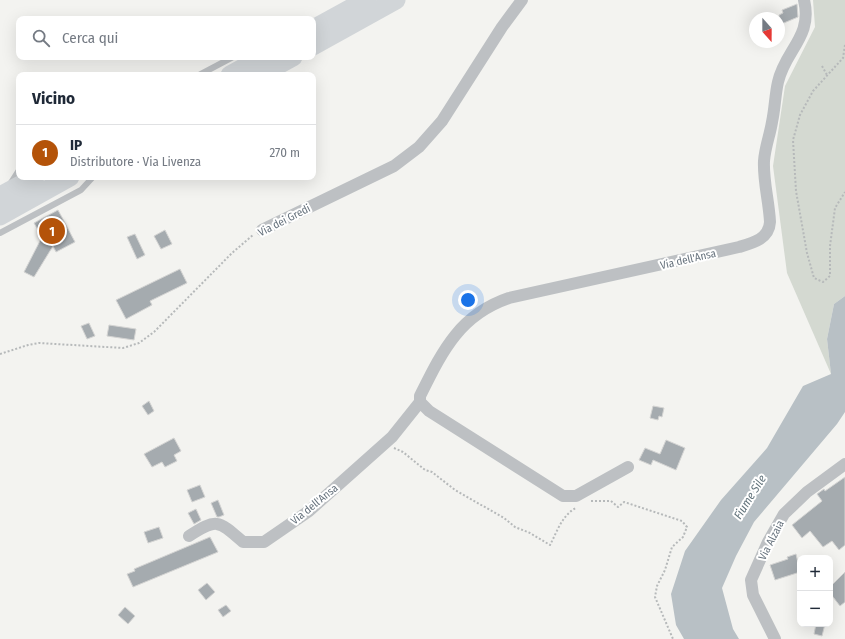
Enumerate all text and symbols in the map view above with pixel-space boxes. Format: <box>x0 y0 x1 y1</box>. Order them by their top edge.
north arrow <box>749 12 785 48</box>
search box <box>16 16 316 60</box>
icon: search <box>30 27 52 49</box>
text: Cerca qui <box>62 29 118 47</box>
text: Vicino <box>32 88 75 109</box>
text: IP <box>70 136 82 154</box>
text: 1 <box>42 145 48 160</box>
text: 270 m <box>269 145 300 160</box>
text: Distributore · Via Livenza <box>70 154 201 169</box>
street label: Via dei Gredi <box>256 202 313 239</box>
pin: 1 <box>39 216 65 246</box>
street label: Via dell'Ansa <box>659 247 717 272</box>
your location <box>458 290 478 310</box>
water label: Fiume Sile <box>731 472 769 522</box>
street label: Via dell'Ansa <box>288 481 340 527</box>
street label: Via Alzaia <box>756 518 787 562</box>
map controls <box>797 555 833 627</box>
button: + <box>797 555 833 591</box>
button: − <box>797 591 833 627</box>

